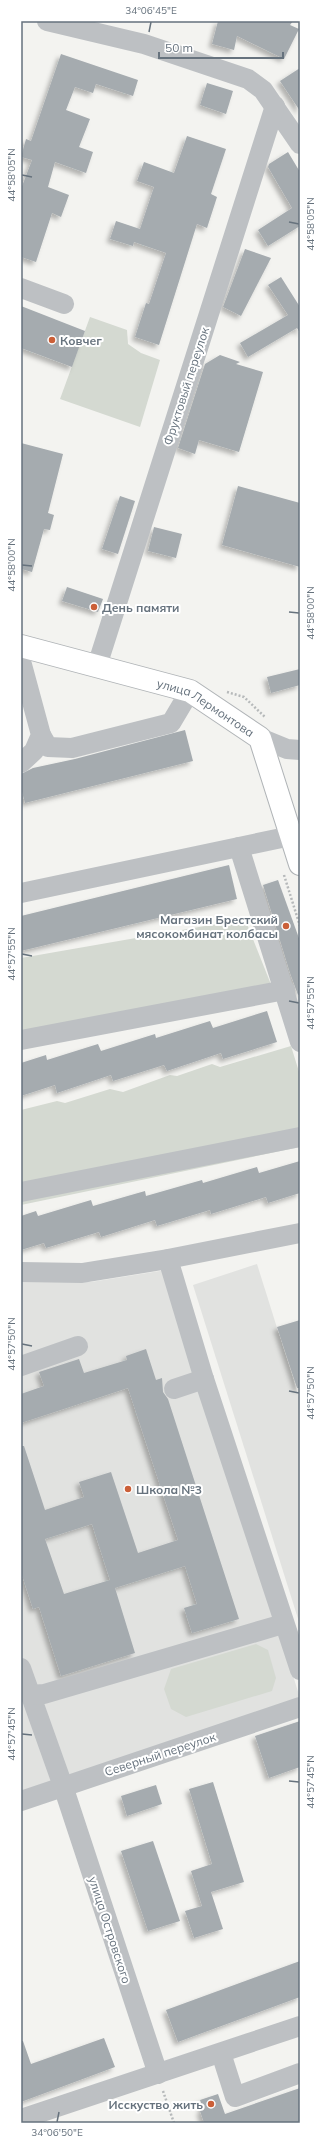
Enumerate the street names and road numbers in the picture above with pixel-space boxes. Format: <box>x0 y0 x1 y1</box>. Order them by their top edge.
street label: Фруктовый переулок <box>160 325 212 447</box>
street label: улица Лермонтова <box>155 675 257 740</box>
street label: Северный переулок <box>102 1729 218 1779</box>
street label: улица Островского <box>86 1875 134 1985</box>

